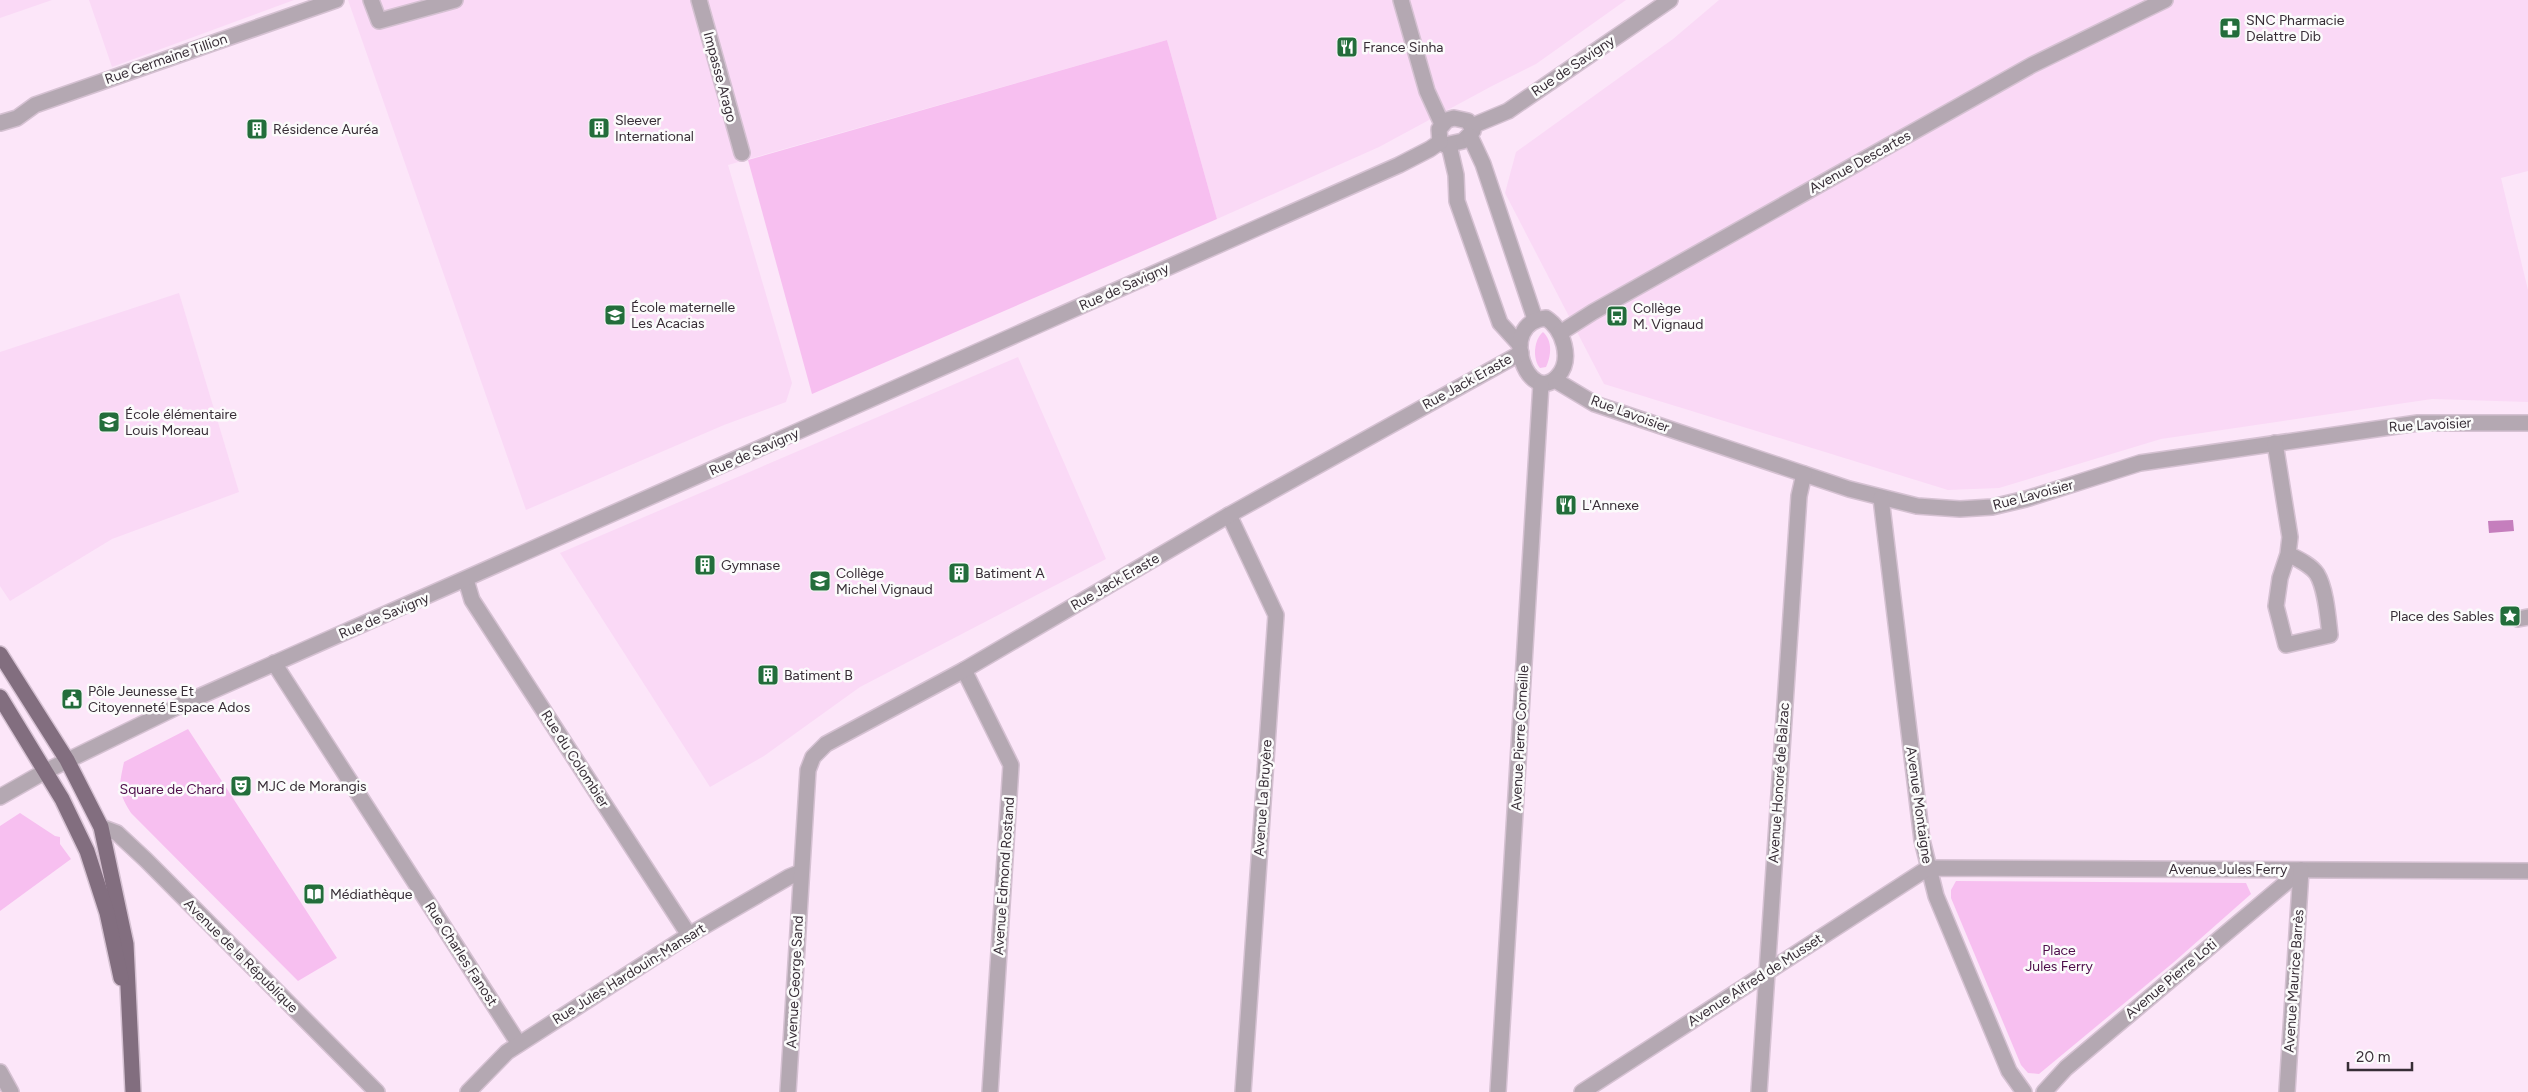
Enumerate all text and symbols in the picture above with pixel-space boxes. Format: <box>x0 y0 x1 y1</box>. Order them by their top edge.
place label: SNC Pharmacie Delattre Dib <box>2246 12 2345 45</box>
pharmacy icon: SNC Pharmacie Delattre Dib <box>2218 16 2242 40</box>
street label: Rue Germaine Tillion <box>103 30 230 88</box>
street label: Impasse Arago <box>700 30 740 124</box>
street label: Rue de Savigny <box>1528 32 1618 100</box>
restaurant icon: France Sinha <box>1335 35 1359 59</box>
place label: France Sinha <box>1363 39 1443 56</box>
place label: Sleever International <box>615 112 694 145</box>
building icon: Sleever International <box>587 116 611 140</box>
building icon: Résidence Auréa <box>245 117 269 141</box>
place label: Résidence Auréa <box>273 121 378 138</box>
street label: Avenue Descartes <box>1806 127 1914 197</box>
street label: Rue de Savigny <box>1076 259 1172 314</box>
place label: École maternelle Les Acacias <box>631 299 735 332</box>
place label: Collège M. Vignaud <box>1633 300 1703 333</box>
school or university icon: École maternelle Les Acacias <box>603 303 627 327</box>
bus stop icon: Collège M. Vignaud <box>1605 304 1629 328</box>
street label: Rue Jack Eraste <box>1419 350 1515 414</box>
street label: Rue Lavoisier <box>1588 392 1672 436</box>
place label: École élémentaire Louis Moreau <box>125 406 237 439</box>
school or university icon: École élémentaire Louis Moreau <box>97 410 121 434</box>
street label: Rue Lavoisier <box>2388 414 2472 436</box>
street label: Rue de Savigny <box>706 424 802 479</box>
street label: Rue Lavoisier <box>1991 476 2075 514</box>
restaurant icon: L'Annexe <box>1554 493 1578 517</box>
place label: L'Annexe <box>1582 497 1639 514</box>
street label: Rue Jack Eraste <box>1068 550 1163 614</box>
building icon: Gymnase <box>693 553 717 577</box>
place label: Gymnase <box>721 557 780 574</box>
building icon: Batiment A <box>947 561 971 585</box>
place label: Collège Michel Vignaud <box>836 565 933 598</box>
place label: Batiment A <box>975 565 1045 582</box>
school or university icon: Collège Michel Vignaud <box>808 569 832 593</box>
street label: Rue de Savigny <box>336 589 432 643</box>
place icon: Place des Sables <box>2498 604 2522 628</box>
place label: Place des Sables <box>2390 608 2494 625</box>
building icon: Batiment B <box>756 663 780 687</box>
street label: Avenue Pierre Corneille <box>1508 664 1532 811</box>
place label: Batiment B <box>784 667 853 684</box>
place label: Pôle Jeunesse Et Citoyenneté Espace Ados <box>88 683 250 716</box>
public building icon: Pôle Jeunesse Et Citoyenneté Espace Ados <box>60 687 84 711</box>
street label: Avenue Honoré de Balzac <box>1765 702 1793 864</box>
street label: Rue du Colombier <box>537 707 613 811</box>
street label: Avenue La Bruyère <box>1250 739 1276 857</box>
street label: Avenue Montaigne <box>1902 745 1936 865</box>
theatre icon: MJC de Morangis <box>229 774 253 798</box>
place label: MJC de Morangis <box>257 778 367 795</box>
park label: Square de Chard <box>120 781 224 798</box>
street label: Avenue Edmond Rostand <box>990 796 1018 956</box>
street label: Avenue Jules Ferry <box>2169 861 2288 878</box>
library icon: Médiathèque <box>302 882 326 906</box>
place label: Médiathèque <box>330 886 413 903</box>
street label: Avenue de la République <box>180 895 302 1017</box>
street label: Rue Charles Fanost <box>421 899 501 1009</box>
street label: Avenue Maurice Barrès <box>2281 909 2307 1053</box>
street label: Avenue George Sand <box>783 915 807 1049</box>
street label: Rue Jules Hardouin-Mansart <box>549 920 709 1028</box>
street label: Avenue Alfred de Musset <box>1684 930 1826 1030</box>
street label: Avenue Pierre Loti <box>2122 936 2220 1022</box>
park label: Place Jules Ferry <box>2025 942 2093 975</box>
scale bar <box>2348 1040 2412 1072</box>
text: 20 m <box>2356 1048 2390 1066</box>

